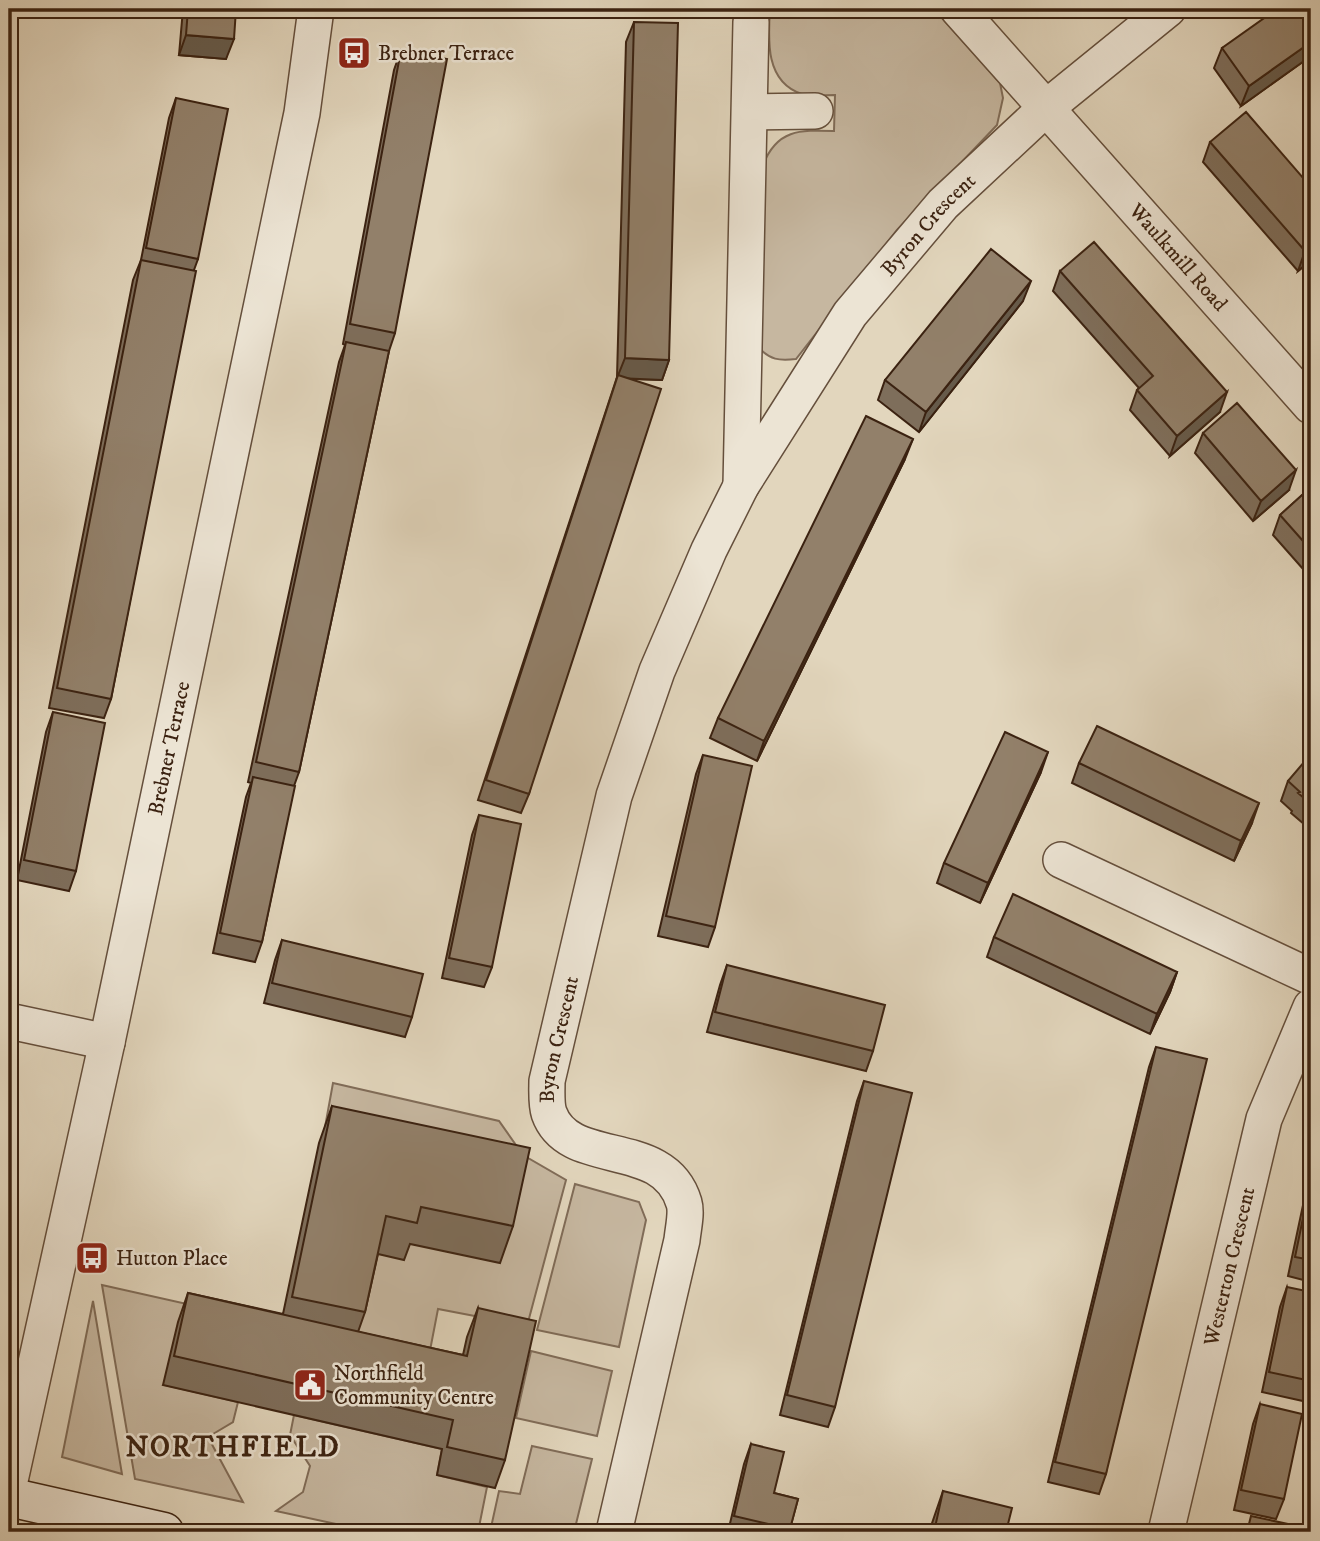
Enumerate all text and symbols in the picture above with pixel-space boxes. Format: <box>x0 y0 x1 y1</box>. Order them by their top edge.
bus stop icon: Brebner Terrace <box>335 34 373 72</box>
place label: Brebner Terrace <box>378 41 514 67</box>
street label: Byron Crescent <box>876 168 982 282</box>
street label: Waulkmill Road <box>1122 198 1233 317</box>
street label: Brebner Terrace <box>143 679 196 818</box>
street label: Byron Crescent <box>535 973 585 1103</box>
street label: Westerton Crescent <box>1198 1184 1261 1350</box>
bus stop icon: Hutton Place <box>73 1239 111 1277</box>
place label: Hutton Place <box>116 1246 228 1272</box>
place label: Northfield Community Centre <box>334 1361 494 1411</box>
public building icon: Northfield Community Centre <box>291 1366 329 1404</box>
district label: NORTHFIELD <box>125 1430 341 1465</box>

